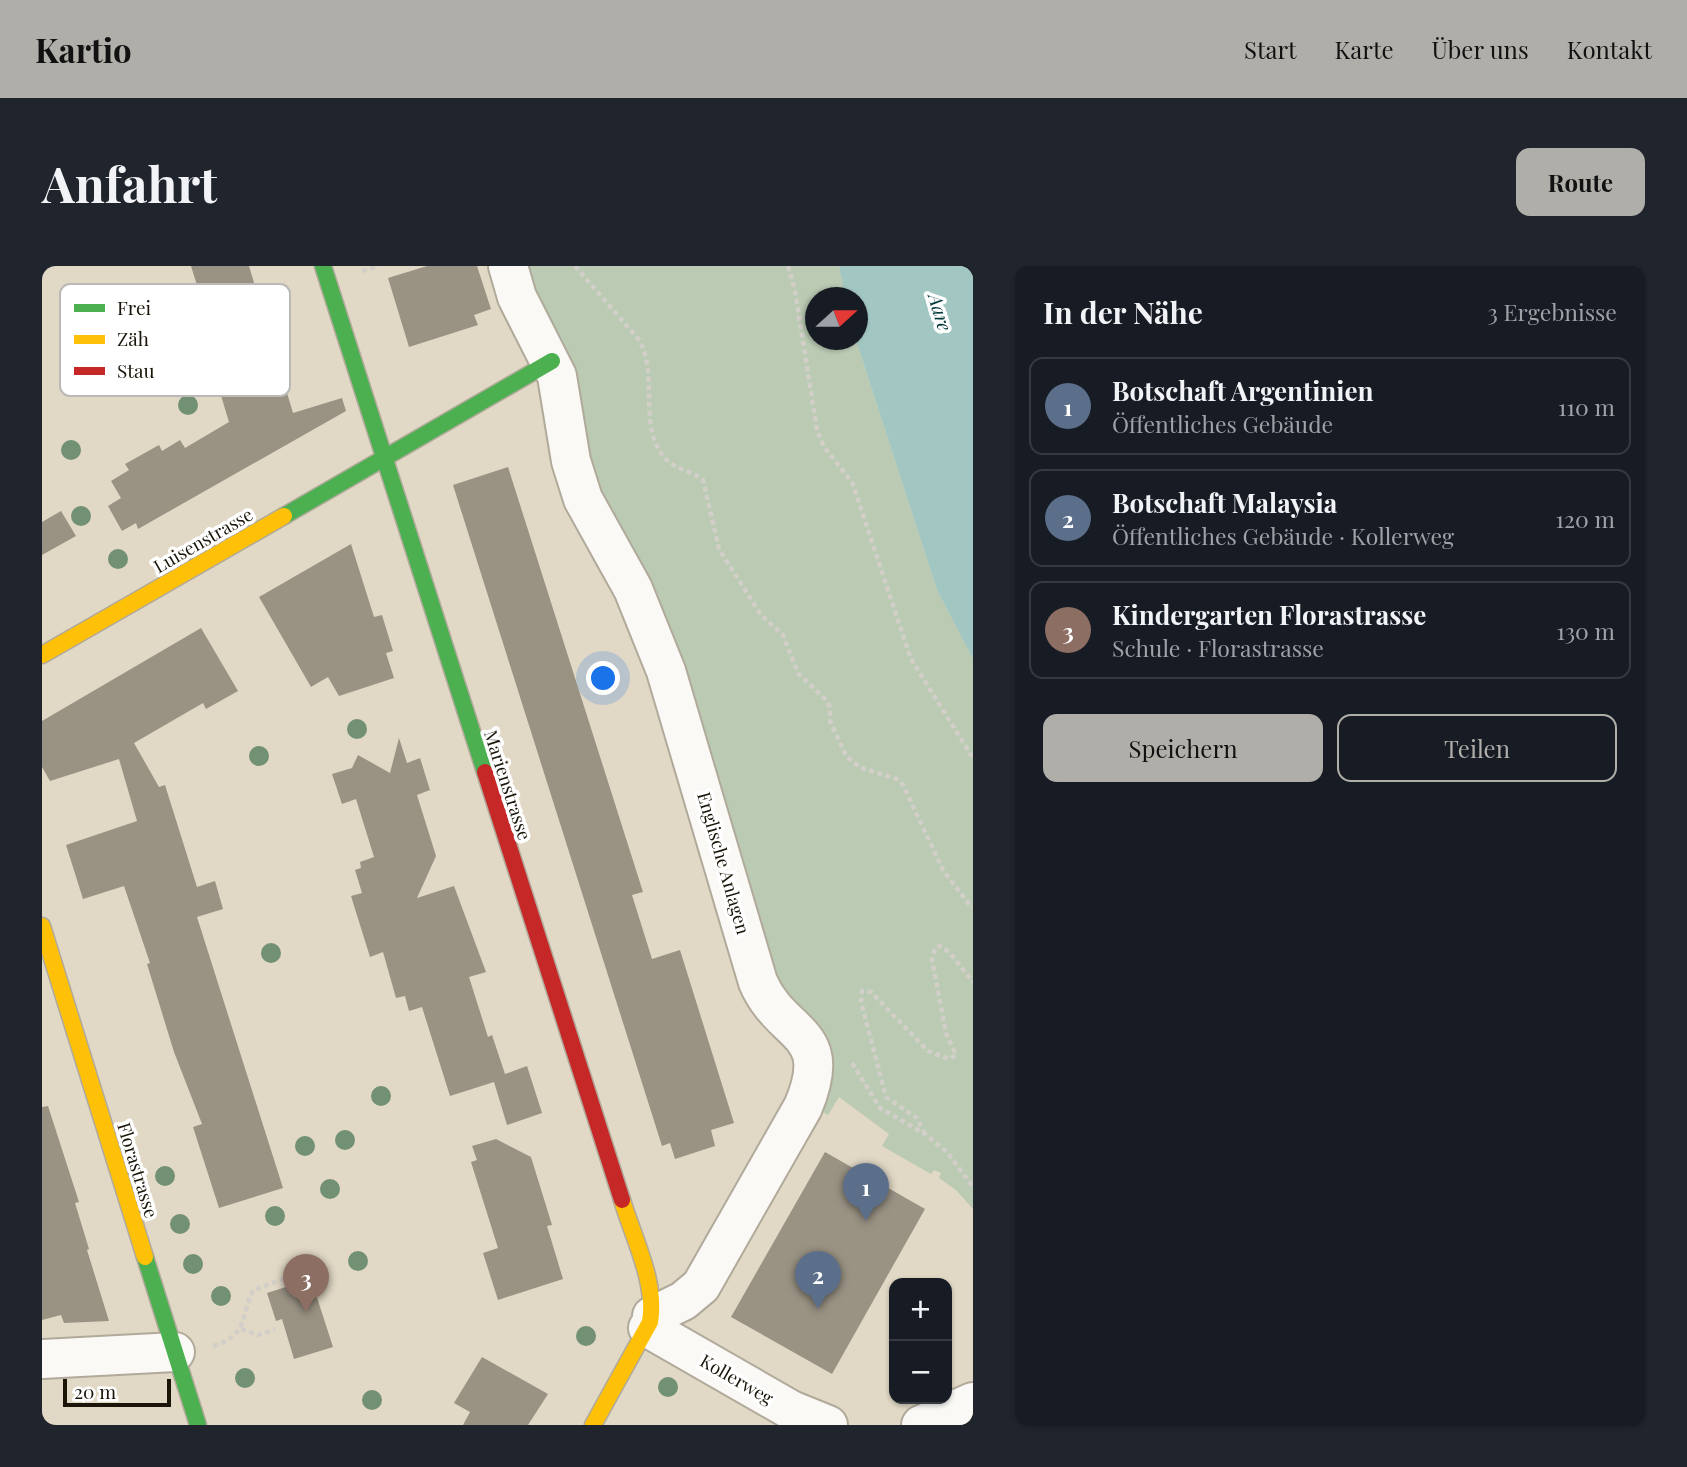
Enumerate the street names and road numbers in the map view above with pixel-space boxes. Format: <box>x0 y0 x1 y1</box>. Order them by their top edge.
street label: Luisenstrasse <box>149 502 257 578</box>
street label: Marienstrasse <box>479 727 537 843</box>
street label: Englische Anlagen <box>692 789 756 937</box>
street label: Florastrasse <box>112 1119 164 1221</box>
street label: Kollerweg <box>696 1348 779 1410</box>

